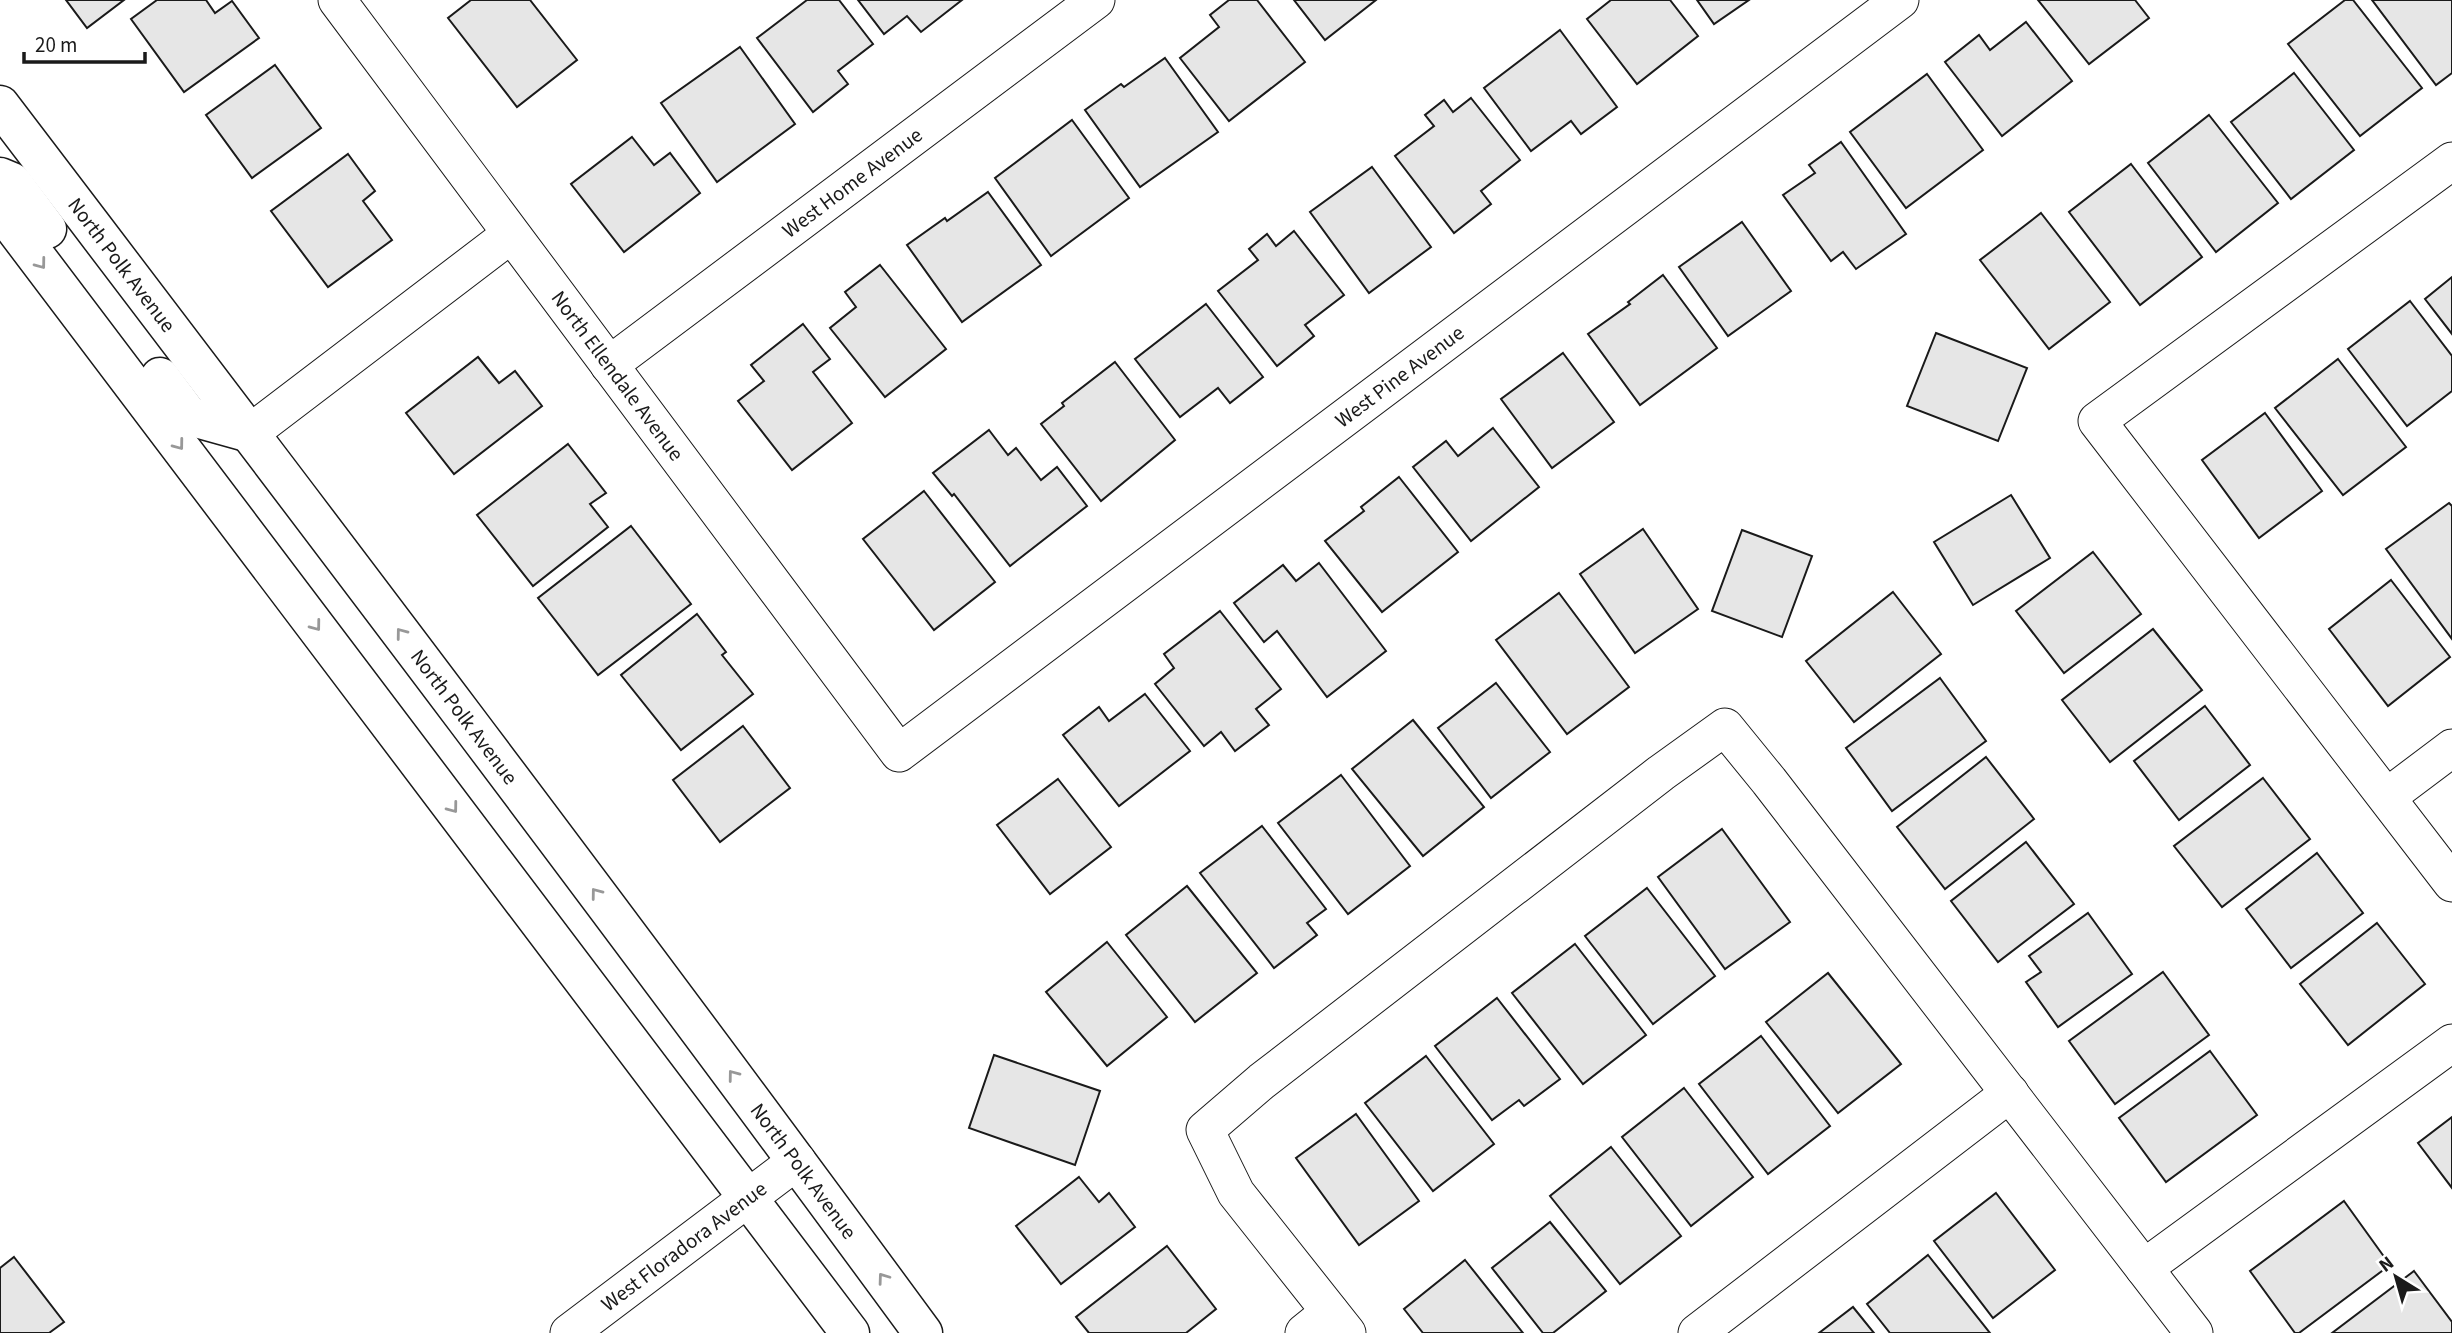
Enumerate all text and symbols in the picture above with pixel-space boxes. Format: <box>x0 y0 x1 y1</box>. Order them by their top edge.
scale bar <box>24 21 145 65</box>
text: 20 m <box>35 30 77 60</box>
street label: West Home Avenue <box>776 120 929 245</box>
street label: North Polk Avenue <box>61 191 183 339</box>
one-way arrow <box>33 256 46 268</box>
street label: North Ellendale Avenue <box>544 284 691 467</box>
street label: West Pine Avenue <box>1329 318 1470 435</box>
one-way arrow <box>170 437 183 450</box>
one-way arrow <box>308 619 320 631</box>
one-way arrow <box>396 628 409 641</box>
street label: North Polk Avenue <box>403 643 525 791</box>
one-way arrow <box>445 800 458 812</box>
one-way arrow <box>592 889 604 901</box>
one-way arrow <box>728 1071 741 1083</box>
street label: North Polk Avenue <box>743 1097 864 1245</box>
street label: West Floradora Avenue <box>595 1174 773 1319</box>
north arrow <box>2361 1242 2431 1312</box>
text: N <box>2373 1250 2400 1279</box>
one-way arrow <box>878 1273 891 1286</box>

